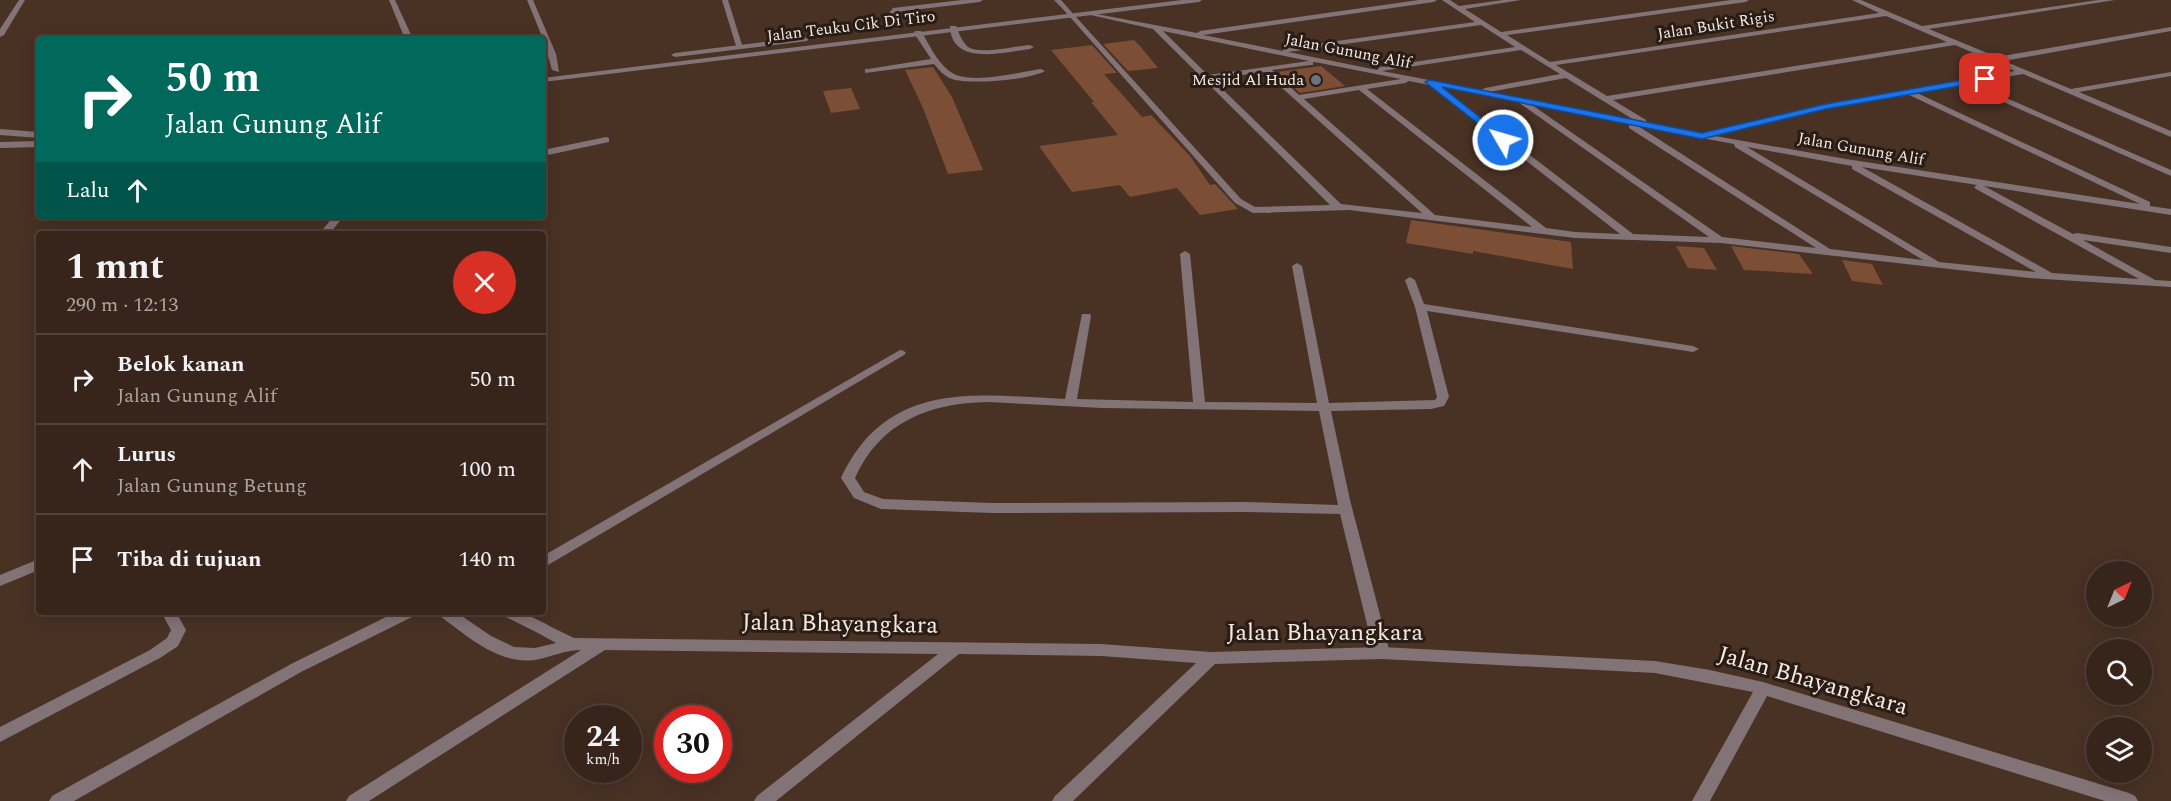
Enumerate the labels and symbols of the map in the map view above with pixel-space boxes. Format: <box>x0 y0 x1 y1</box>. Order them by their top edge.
street label: Jalan Teuku Cik Di Tiro <box>765 4 937 48</box>
street label: Jalan Bukit Rigis <box>1656 4 1776 46</box>
street label: Jalan Gunung Alif <box>1283 27 1415 75</box>
pin <box>1959 53 2010 104</box>
place label: Mesjid Al Huda <box>1192 68 1304 92</box>
marker: Mesjid Al Huda <box>1309 73 1323 87</box>
position arrow <box>1471 108 1535 172</box>
street label: Jalan Gunung Alif <box>1796 126 1928 172</box>
north arrow <box>2086 561 2152 627</box>
street label: Jalan Bhayangkara <box>742 604 939 644</box>
street label: Jalan Bhayangkara <box>1227 615 1423 651</box>
street label: Jalan Bhayangkara <box>1714 637 1913 725</box>
speed limit sign: 30 <box>654 705 732 783</box>

